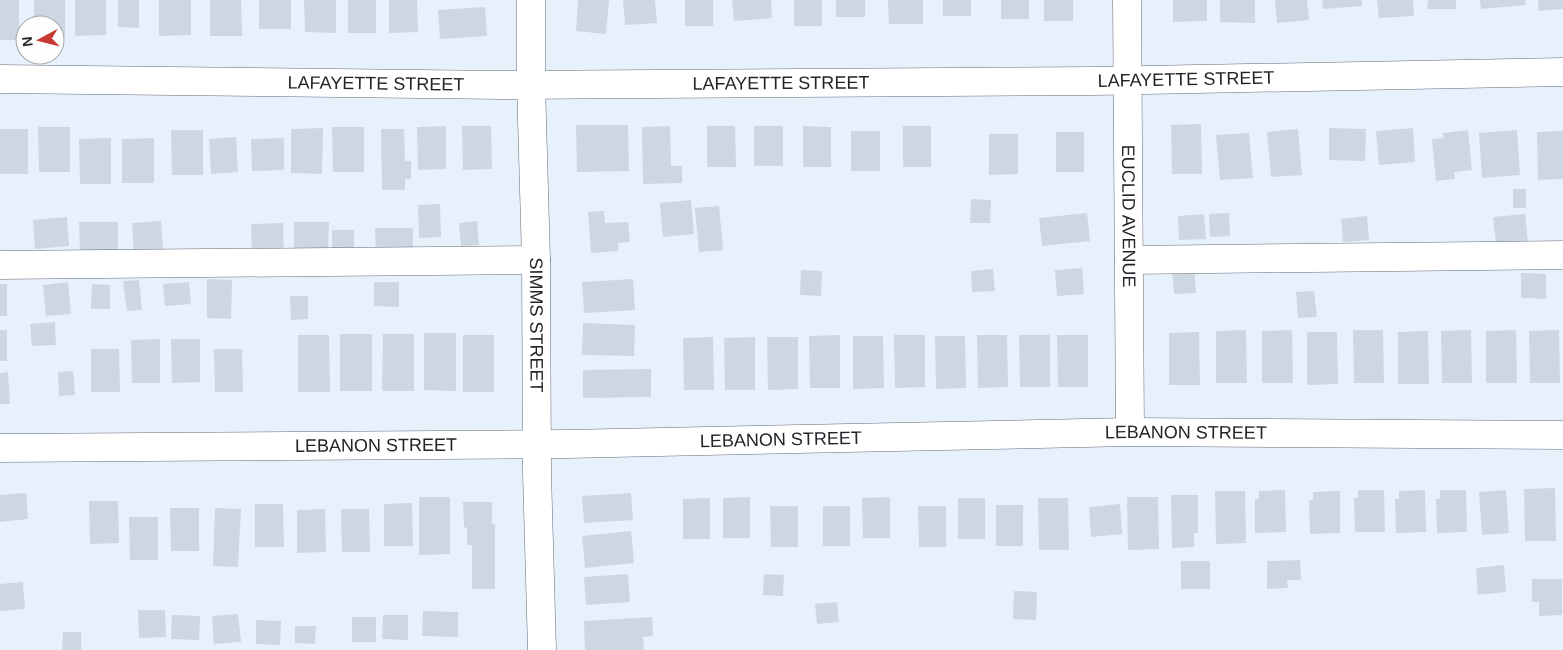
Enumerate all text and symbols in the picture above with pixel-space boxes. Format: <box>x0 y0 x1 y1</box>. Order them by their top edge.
north arrow <box>15 15 65 65</box>
text: N <box>19 36 36 48</box>
street label: LAFAYETTE STREET <box>1097 68 1275 91</box>
street label: LAFAYETTE STREET <box>287 72 465 95</box>
street label: LAFAYETTE STREET <box>692 73 869 94</box>
street label: EUCLID AVENUE <box>1118 145 1139 287</box>
street label: SIMMS STREET <box>526 257 547 393</box>
street label: LEBANON STREET <box>1105 422 1267 443</box>
street label: LEBANON STREET <box>700 428 862 451</box>
street label: LEBANON STREET <box>295 435 457 456</box>

